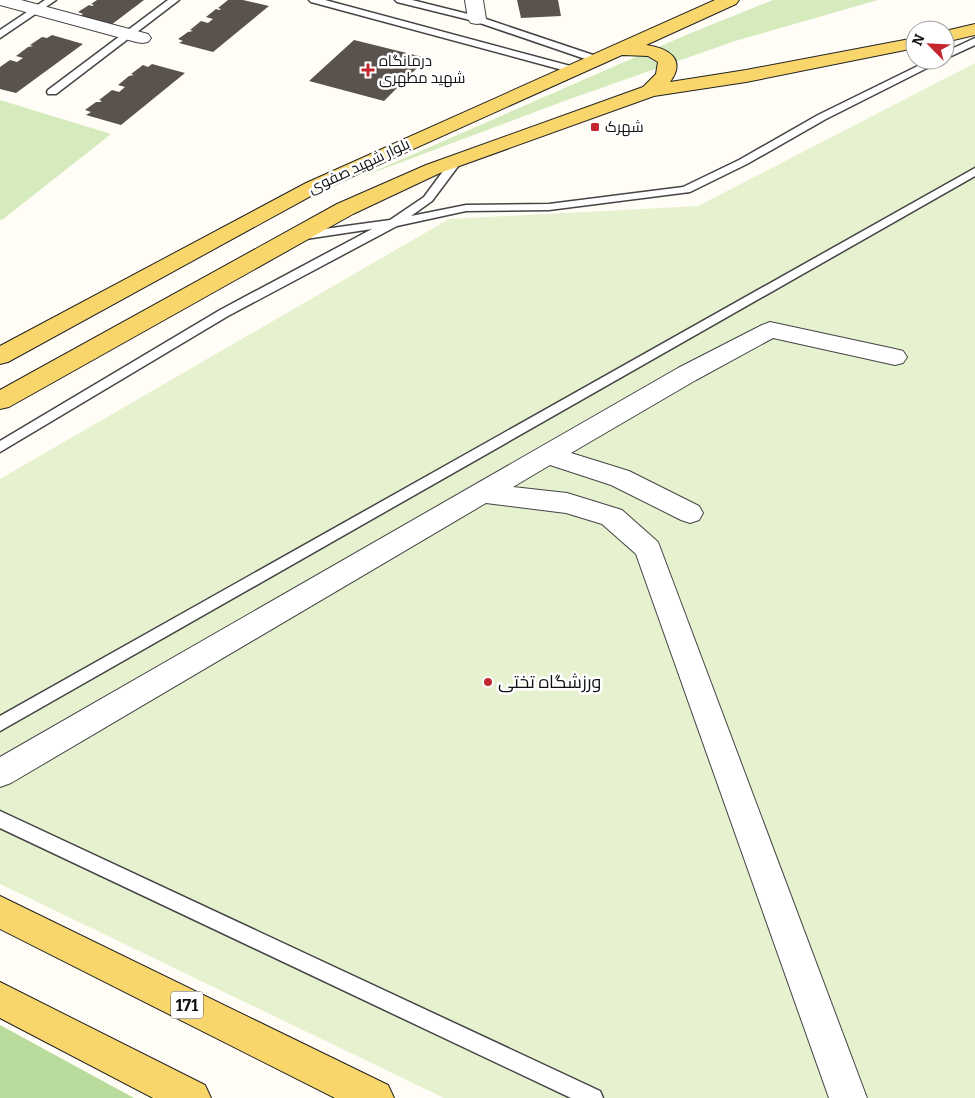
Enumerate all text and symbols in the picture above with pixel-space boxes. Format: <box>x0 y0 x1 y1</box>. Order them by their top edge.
north arrow <box>905 20 955 70</box>
text: N <box>909 31 929 48</box>
place label: درمانگاه شهید مطهری <box>379 52 465 88</box>
marker: درمانگاه شهید مطهری <box>361 63 375 77</box>
place label: شهرک <box>605 118 644 137</box>
marker: شهرک <box>589 121 601 133</box>
street label: بلوار شهید صفوی <box>305 135 413 198</box>
place label: ورزشگاه تختی <box>498 671 601 693</box>
marker: ورزشگاه تختی <box>482 676 494 688</box>
road number: 171 <box>171 992 203 1018</box>

